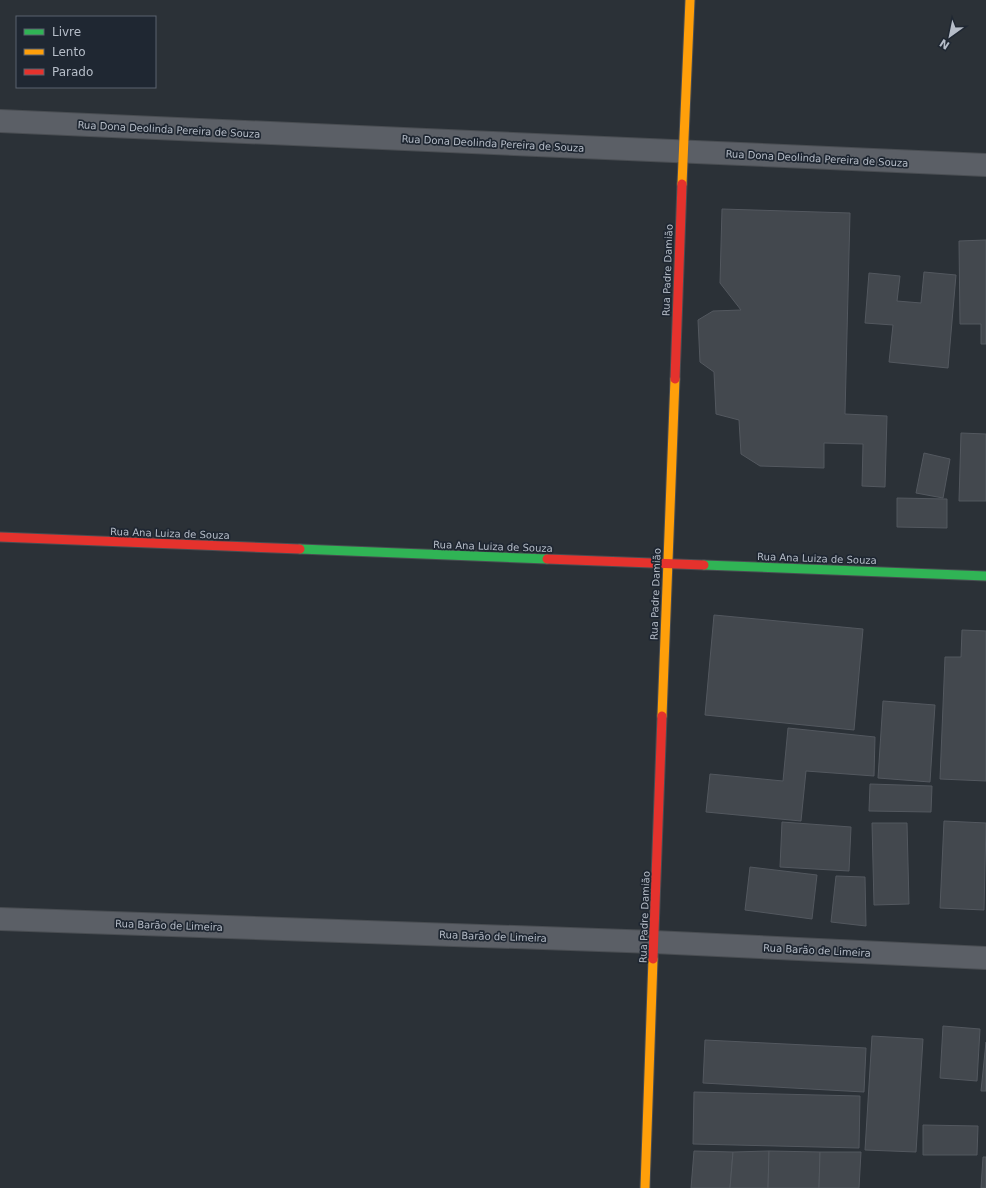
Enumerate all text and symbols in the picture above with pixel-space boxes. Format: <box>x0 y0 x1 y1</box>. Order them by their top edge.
legend <box>16 16 156 88</box>
north arrow <box>930 16 970 56</box>
text: Livre <box>52 25 81 39</box>
text: N <box>937 36 952 52</box>
text: Lento <box>52 45 86 59</box>
text: Parado <box>52 65 93 79</box>
street label: Rua Dona Deolinda Pereira de Souza <box>77 119 261 140</box>
street label: Rua Dona Deolinda Pereira de Souza <box>401 133 585 154</box>
street label: Rua Dona Deolinda Pereira de Souza <box>725 148 909 169</box>
street label: Rua Padre Damião <box>660 224 675 316</box>
street label: Rua Ana Luiza de Souza <box>110 526 230 541</box>
street label: Rua Ana Luiza de Souza <box>433 539 553 554</box>
street label: Rua Padre Damião <box>648 548 663 640</box>
street label: Rua Ana Luiza de Souza <box>757 551 877 566</box>
street label: Rua Padre Damião <box>637 871 652 963</box>
street label: Rua Barão de Limeira <box>115 918 223 933</box>
street label: Rua Barão de Limeira <box>439 929 547 944</box>
street label: Rua Barão de Limeira <box>763 942 871 959</box>

